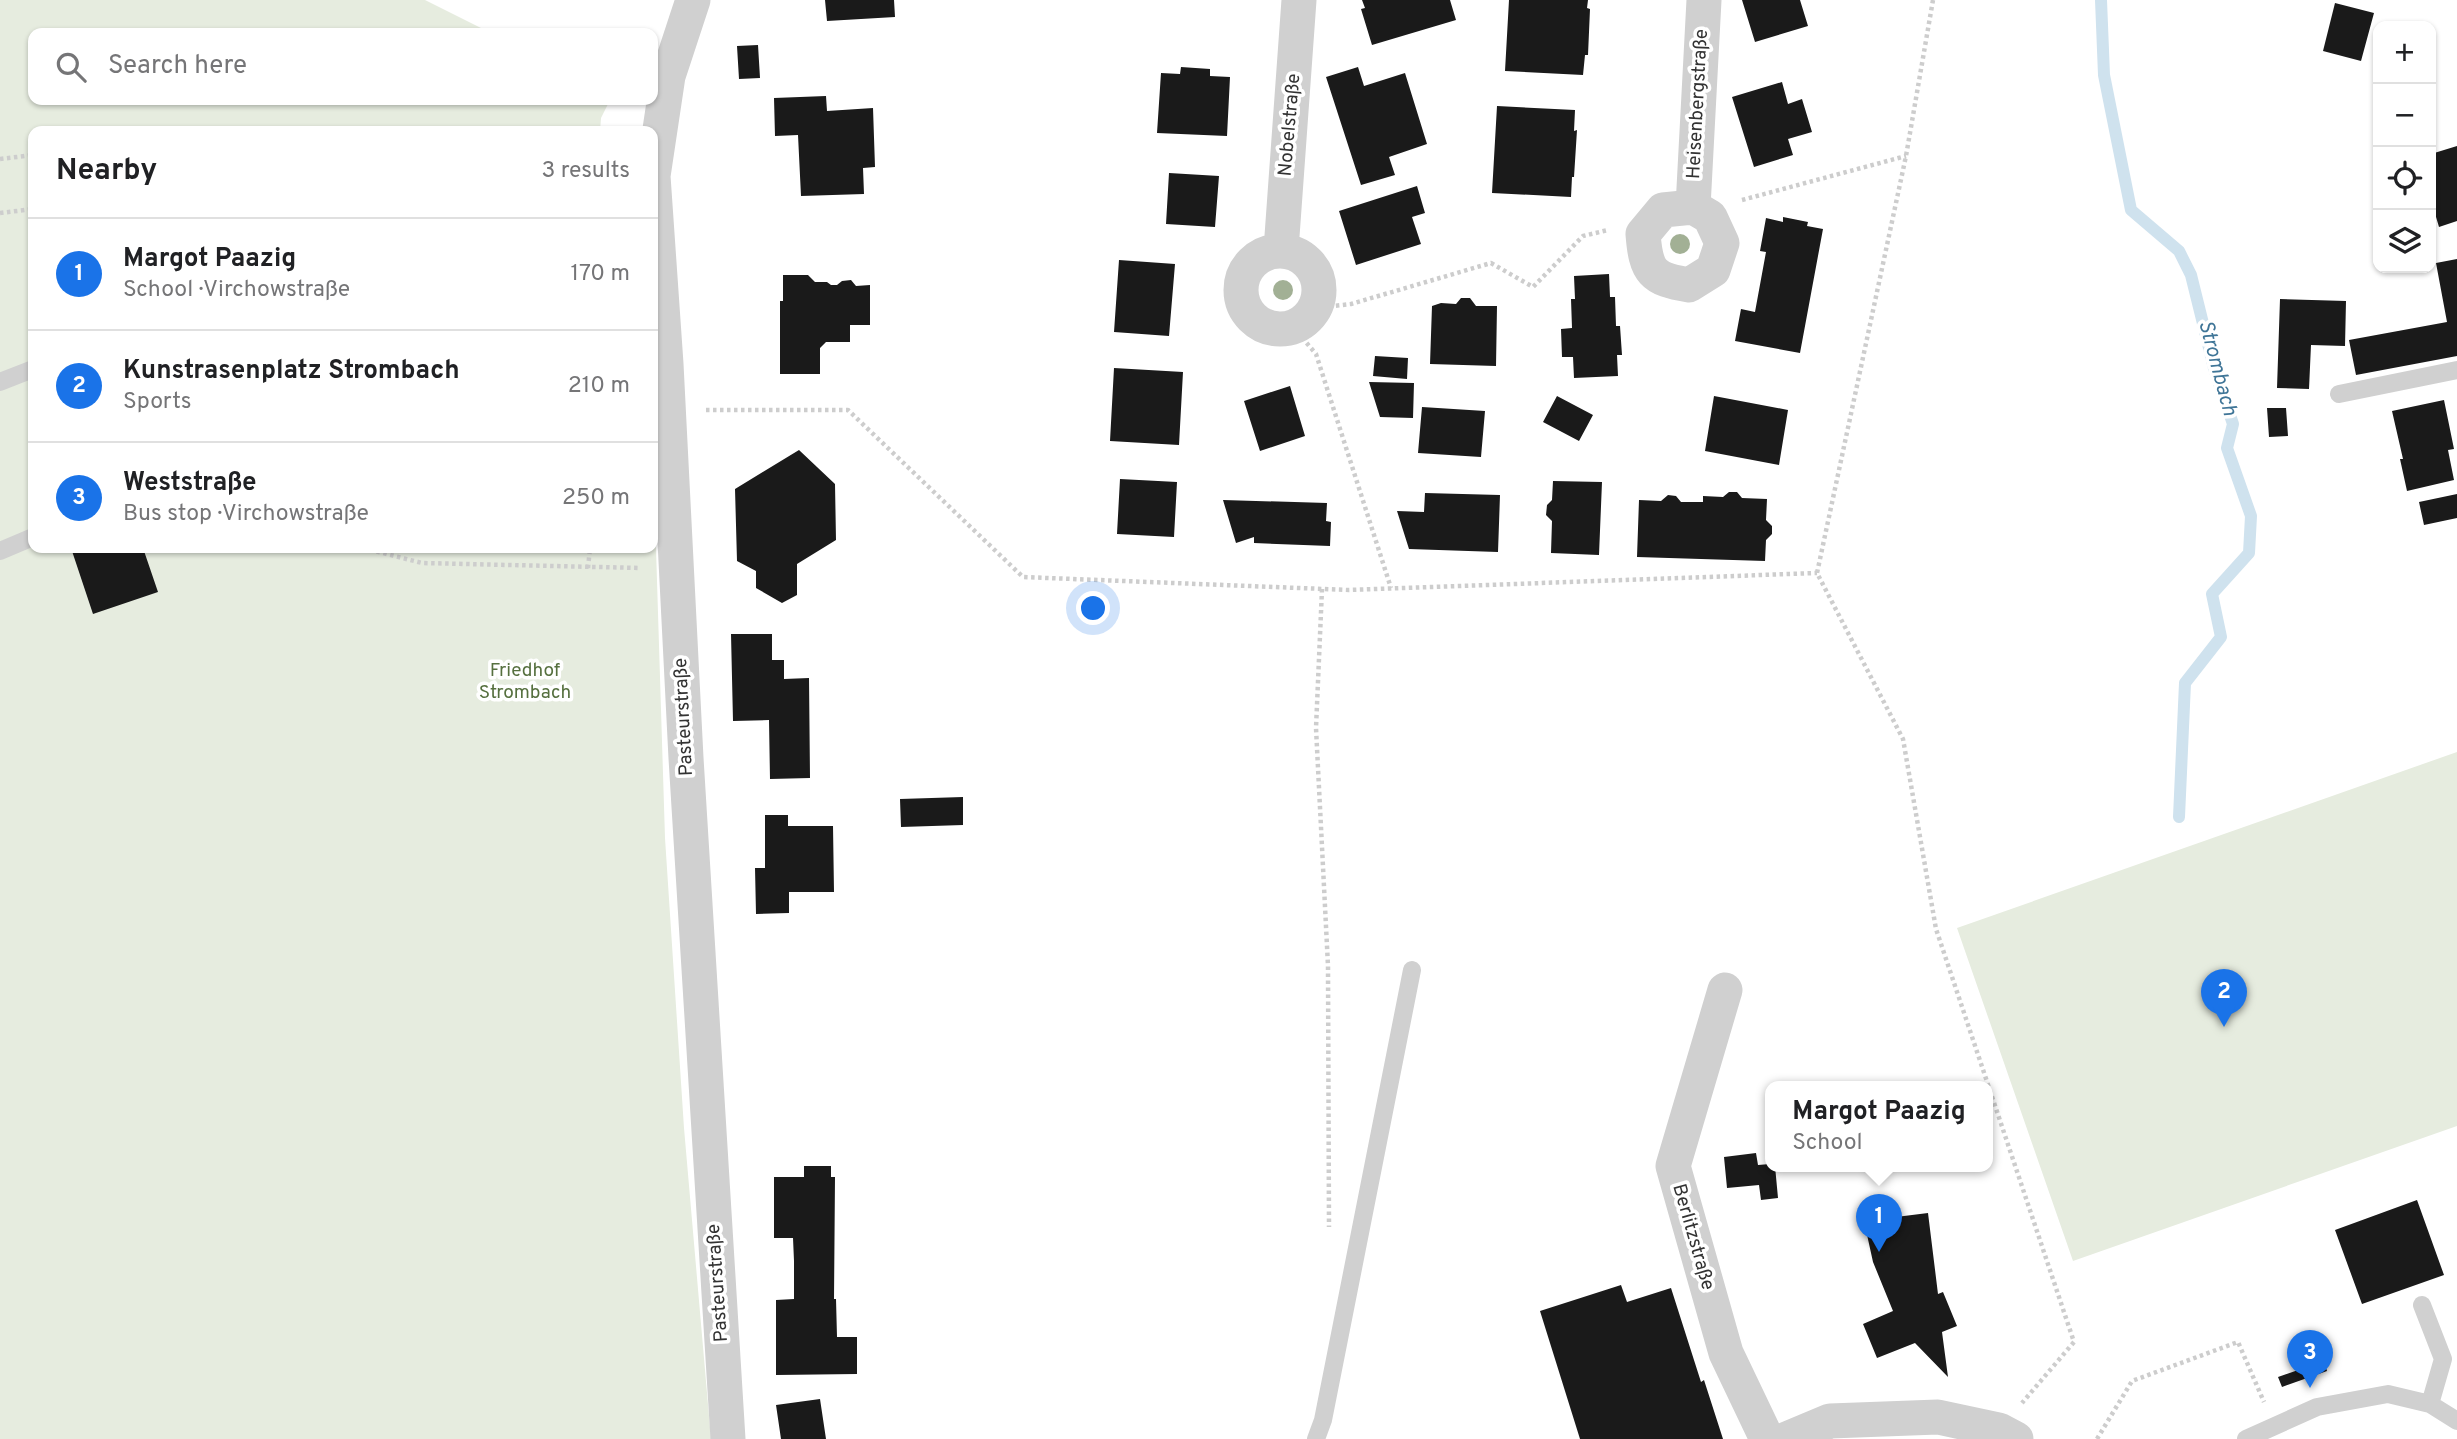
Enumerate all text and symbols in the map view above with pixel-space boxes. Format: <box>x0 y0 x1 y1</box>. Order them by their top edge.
map controls <box>2373 21 2436 273</box>
button: + <box>2373 21 2436 84</box>
search box <box>28 28 658 105</box>
street label: Heisenbergstraße <box>1682 28 1714 180</box>
icon: search <box>52 48 90 86</box>
text: Search here <box>108 50 247 83</box>
street label: Nobelstraße <box>1274 73 1306 177</box>
button: − <box>2373 84 2436 147</box>
button: locate <box>2373 147 2436 210</box>
text: Nearby <box>56 153 157 190</box>
text: 3 results <box>541 157 630 186</box>
button: layers <box>2373 210 2436 273</box>
text: Margot Paazig <box>123 243 296 276</box>
text: 1 <box>74 260 84 289</box>
text: 170 m <box>571 260 630 289</box>
text: School · Virchowstraße <box>123 276 350 305</box>
water label: Strombach <box>2191 317 2243 419</box>
text: Kunstrasenplatz Strombach <box>123 355 460 388</box>
text: 2 <box>72 372 86 401</box>
text: 210 m <box>568 372 630 401</box>
text: Sports <box>123 388 191 417</box>
text: Weststraße <box>123 467 256 500</box>
text: 3 <box>72 484 86 513</box>
text: 250 m <box>562 484 630 513</box>
text: Bus stop · Virchowstraße <box>123 500 369 529</box>
your location <box>1076 591 1110 625</box>
street label: Pasteurstraße <box>669 657 699 777</box>
park label: Friedhof Strombach <box>479 659 571 705</box>
pin: 2 <box>2201 969 2247 1027</box>
popup <box>1765 1081 1993 1172</box>
text: Margot Paazig <box>1792 1096 1966 1129</box>
text: School <box>1792 1129 1863 1158</box>
street label: Berlitzstraße <box>1666 1181 1720 1293</box>
pin: 1 <box>1856 1194 1902 1252</box>
street label: Pasteurstraße <box>702 1223 734 1343</box>
pin: 3 <box>2287 1330 2333 1388</box>

